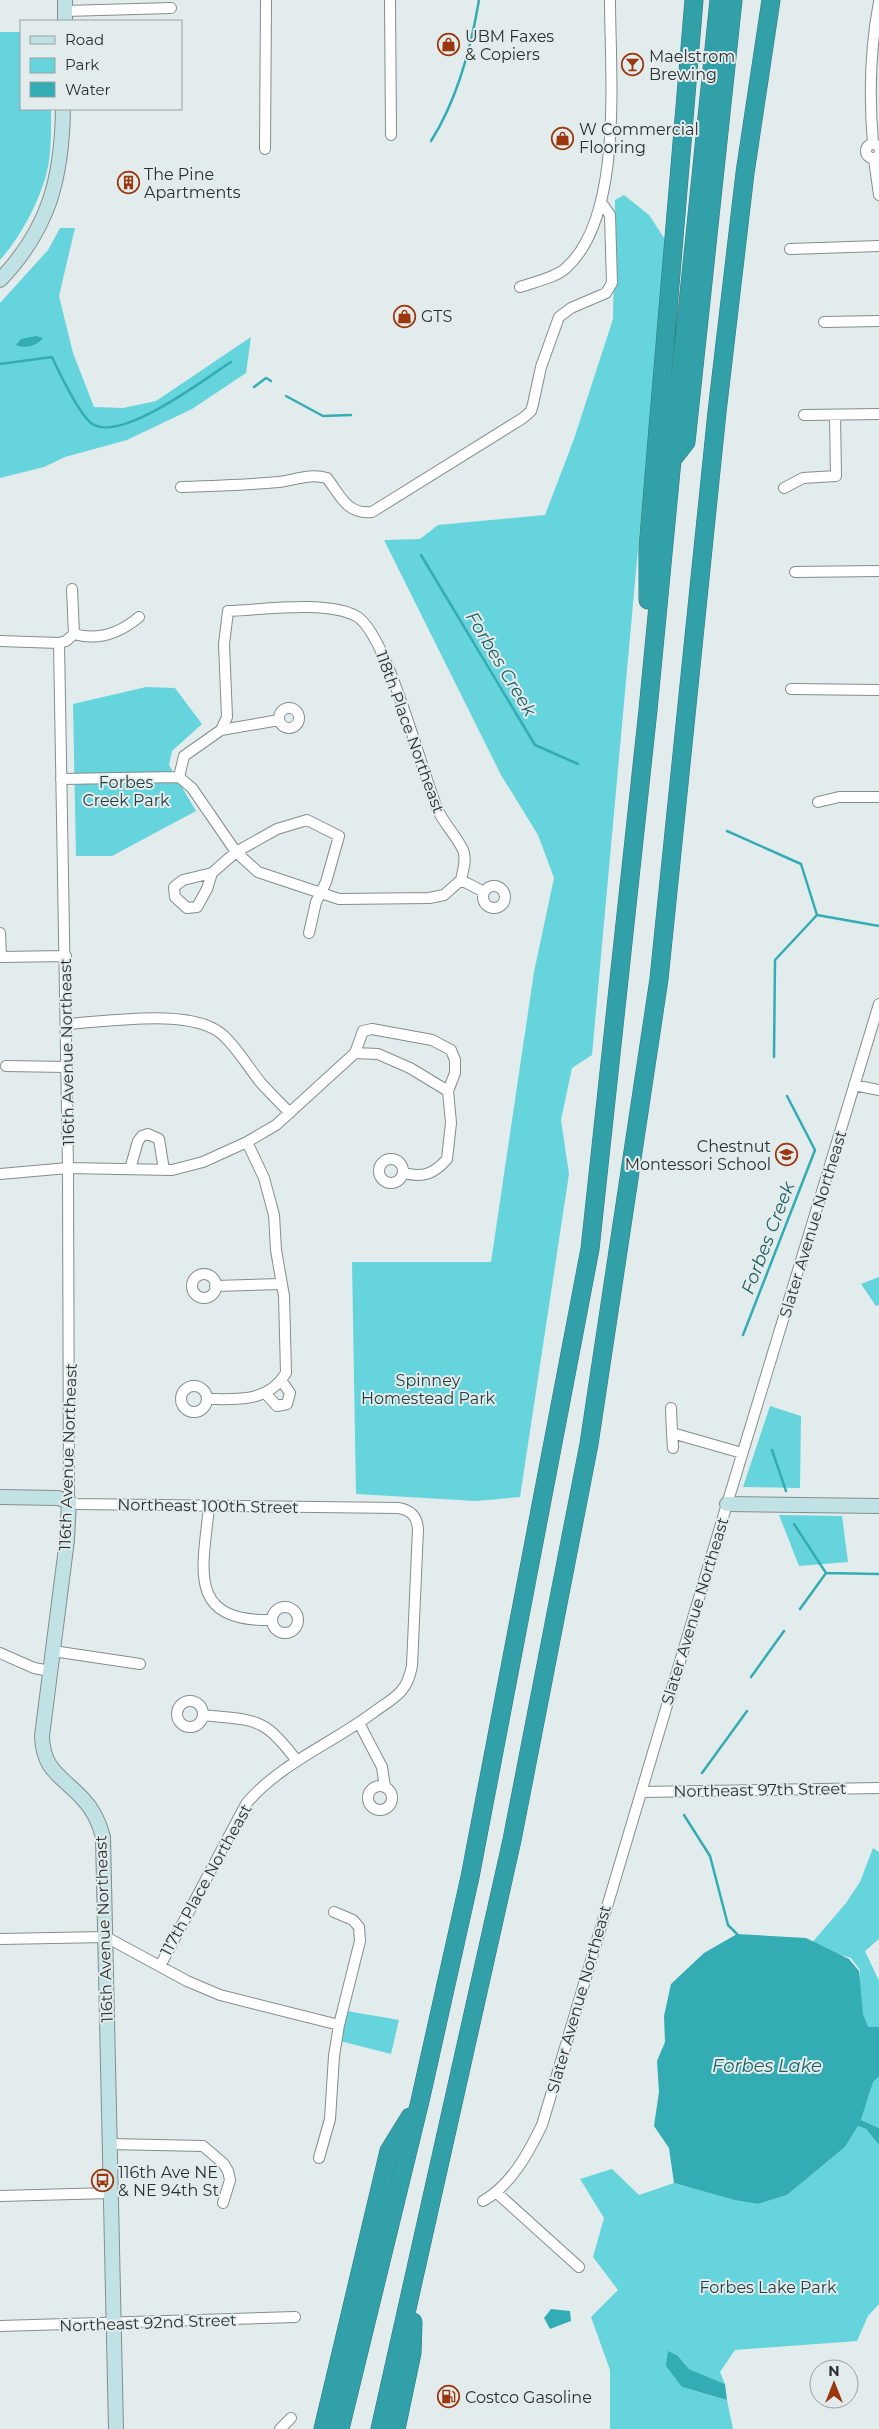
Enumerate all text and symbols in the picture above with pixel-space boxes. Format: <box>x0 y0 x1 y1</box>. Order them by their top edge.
legend <box>20 20 182 110</box>
place label: UBM Faxes & Copiers <box>465 27 554 64</box>
text: Road <box>65 30 104 49</box>
shop icon: UBM Faxes & Copiers <box>437 33 461 57</box>
place label: Maelstrom Brewing <box>649 47 735 84</box>
bar icon: Maelstrom Brewing <box>621 53 645 77</box>
text: Park <box>65 55 99 74</box>
text: Water <box>65 80 111 99</box>
place label: W Commercial Flooring <box>579 120 699 157</box>
shop icon: W Commercial Flooring <box>551 126 575 150</box>
place label: The Pine Apartments <box>144 165 241 202</box>
building icon: The Pine Apartments <box>116 171 140 195</box>
shop icon: GTS <box>393 304 417 328</box>
place label: GTS <box>421 307 452 326</box>
water label: Forbes Creek <box>461 608 542 722</box>
street label: 118th Place Northeast <box>372 648 448 816</box>
park label: Forbes Creek Park <box>82 773 170 810</box>
street label: 116th Avenue Northeast <box>56 958 78 1146</box>
street label: Slater Avenue Northeast <box>775 1128 851 1320</box>
place label: Chestnut Montessori School <box>625 1137 771 1174</box>
school or university icon: Chestnut Montessori School <box>775 1143 799 1167</box>
water label: Forbes Creek <box>737 1178 800 1297</box>
street label: 116th Avenue Northeast <box>55 1362 81 1551</box>
park label: Spinney Homestead Park <box>361 1371 495 1408</box>
street label: Northeast 100th Street <box>117 1495 299 1517</box>
street label: Slater Avenue Northeast <box>657 1515 733 1707</box>
street label: Northeast 97th Street <box>673 1779 847 1801</box>
street label: 117th Place Northeast <box>156 1800 256 1959</box>
street label: 116th Avenue Northeast <box>91 1834 117 2023</box>
street label: Slater Avenue Northeast <box>543 1902 615 2095</box>
water label: Forbes Lake <box>712 2055 822 2077</box>
place label: 116th Ave NE & NE 94th St <box>118 2163 219 2200</box>
bus stop icon: 116th Ave NE & NE 94th St <box>90 2169 114 2193</box>
park label: Forbes Lake Park <box>699 2278 837 2297</box>
street label: Northeast 92nd Street <box>59 2310 237 2336</box>
north arrow <box>809 2359 859 2409</box>
text: N <box>828 2362 840 2380</box>
fuel station icon: Costco Gasoline <box>437 2385 461 2409</box>
place label: Costco Gasoline <box>465 2388 592 2407</box>

